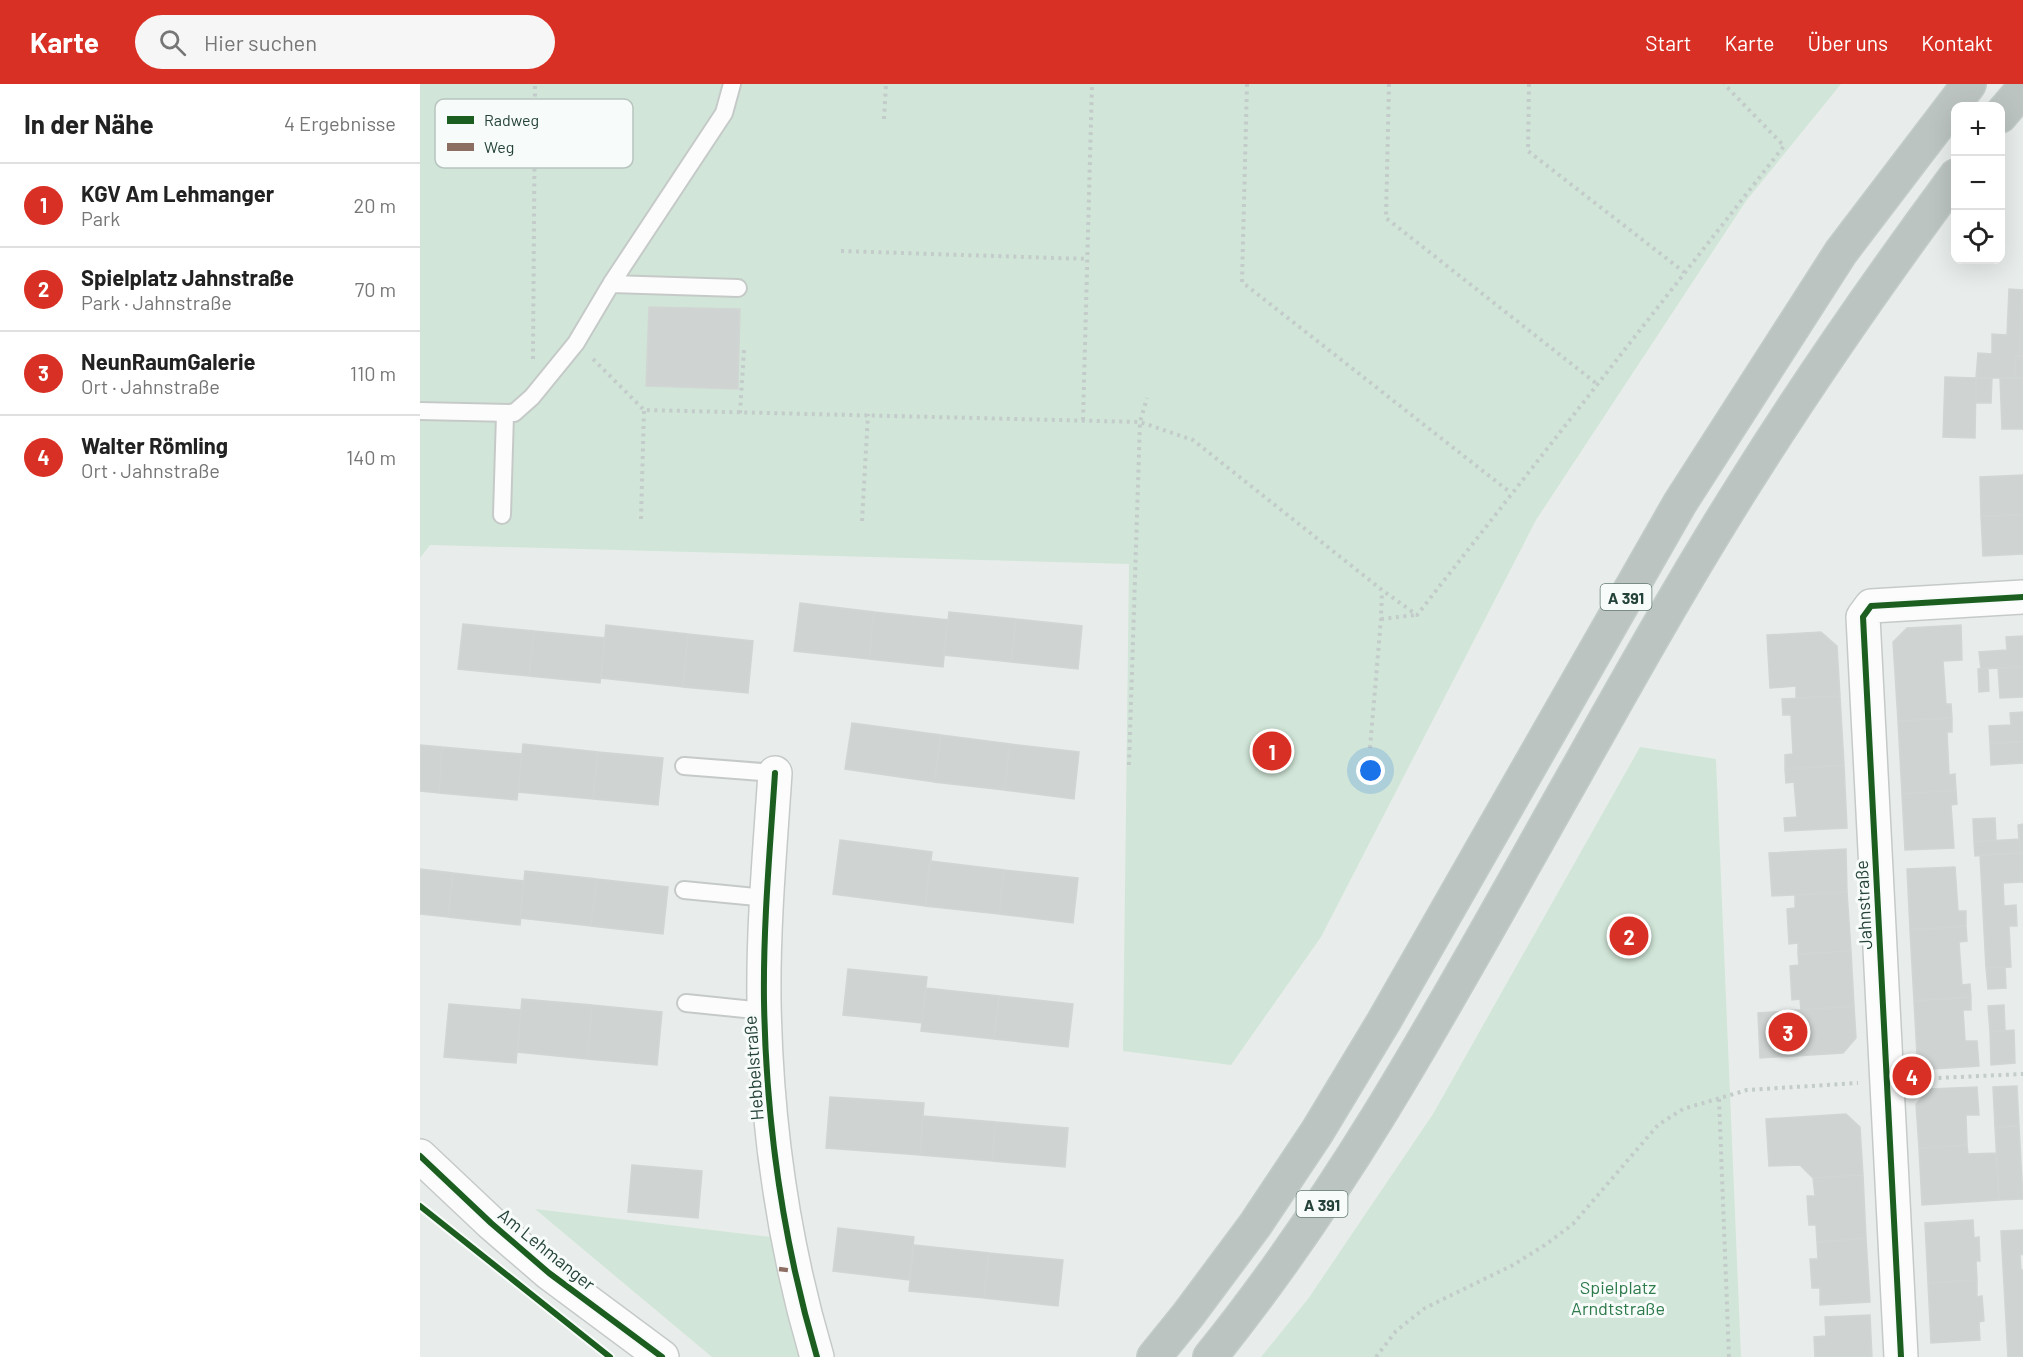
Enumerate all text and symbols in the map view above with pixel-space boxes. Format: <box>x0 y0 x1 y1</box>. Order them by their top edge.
search box <box>135 15 555 69</box>
text: Karte <box>30 25 99 59</box>
icon: search <box>156 26 189 59</box>
text: Hier suchen <box>204 29 317 55</box>
text: Start <box>1645 30 1692 55</box>
text: Karte <box>1725 30 1775 55</box>
text: Über uns <box>1808 30 1888 55</box>
text: Kontakt <box>1921 30 1993 55</box>
legend <box>435 99 633 168</box>
map controls <box>1951 102 2005 264</box>
button: + <box>1951 102 2005 156</box>
text: In der Nähe <box>24 108 154 139</box>
text: Radweg <box>484 110 539 129</box>
text: 4 Ergebnisse <box>284 111 396 135</box>
text: Weg <box>484 137 514 156</box>
button: − <box>1951 156 2005 210</box>
text: KGV Am Lehmanger <box>81 180 274 206</box>
text: 1 <box>40 193 47 217</box>
text: 20 m <box>353 193 396 217</box>
text: Park <box>81 206 120 230</box>
button: locate <box>1951 210 2005 264</box>
text: Spielplatz Jahnstraße <box>81 264 294 290</box>
text: 2 <box>38 277 49 301</box>
text: 70 m <box>355 277 396 301</box>
text: Park · Jahnstraße <box>81 290 232 314</box>
text: NeunRaumGalerie <box>81 348 256 374</box>
text: 3 <box>38 361 49 385</box>
text: 110 m <box>350 361 396 385</box>
text: Ort · Jahnstraße <box>81 374 220 398</box>
text: Walter Römling <box>81 432 228 458</box>
text: 4 <box>37 445 50 469</box>
text: 140 m <box>346 445 396 469</box>
text: Ort · Jahnstraße <box>81 458 220 482</box>
road number: A 391 <box>1600 584 1652 610</box>
pin: 1 <box>1252 728 1292 774</box>
your location <box>1356 756 1385 785</box>
street label: Jahnstraße <box>1850 860 1876 950</box>
pin: 2 <box>1610 914 1648 958</box>
pin: 3 <box>1768 1010 1808 1054</box>
street label: Hebbelstraße <box>738 1015 768 1121</box>
pin: 4 <box>1892 1054 1932 1098</box>
road number: A 391 <box>1296 1191 1348 1217</box>
street label: Am Lehmanger <box>494 1203 600 1295</box>
park label: Spielplatz Arndtstraße <box>1571 1276 1665 1319</box>

